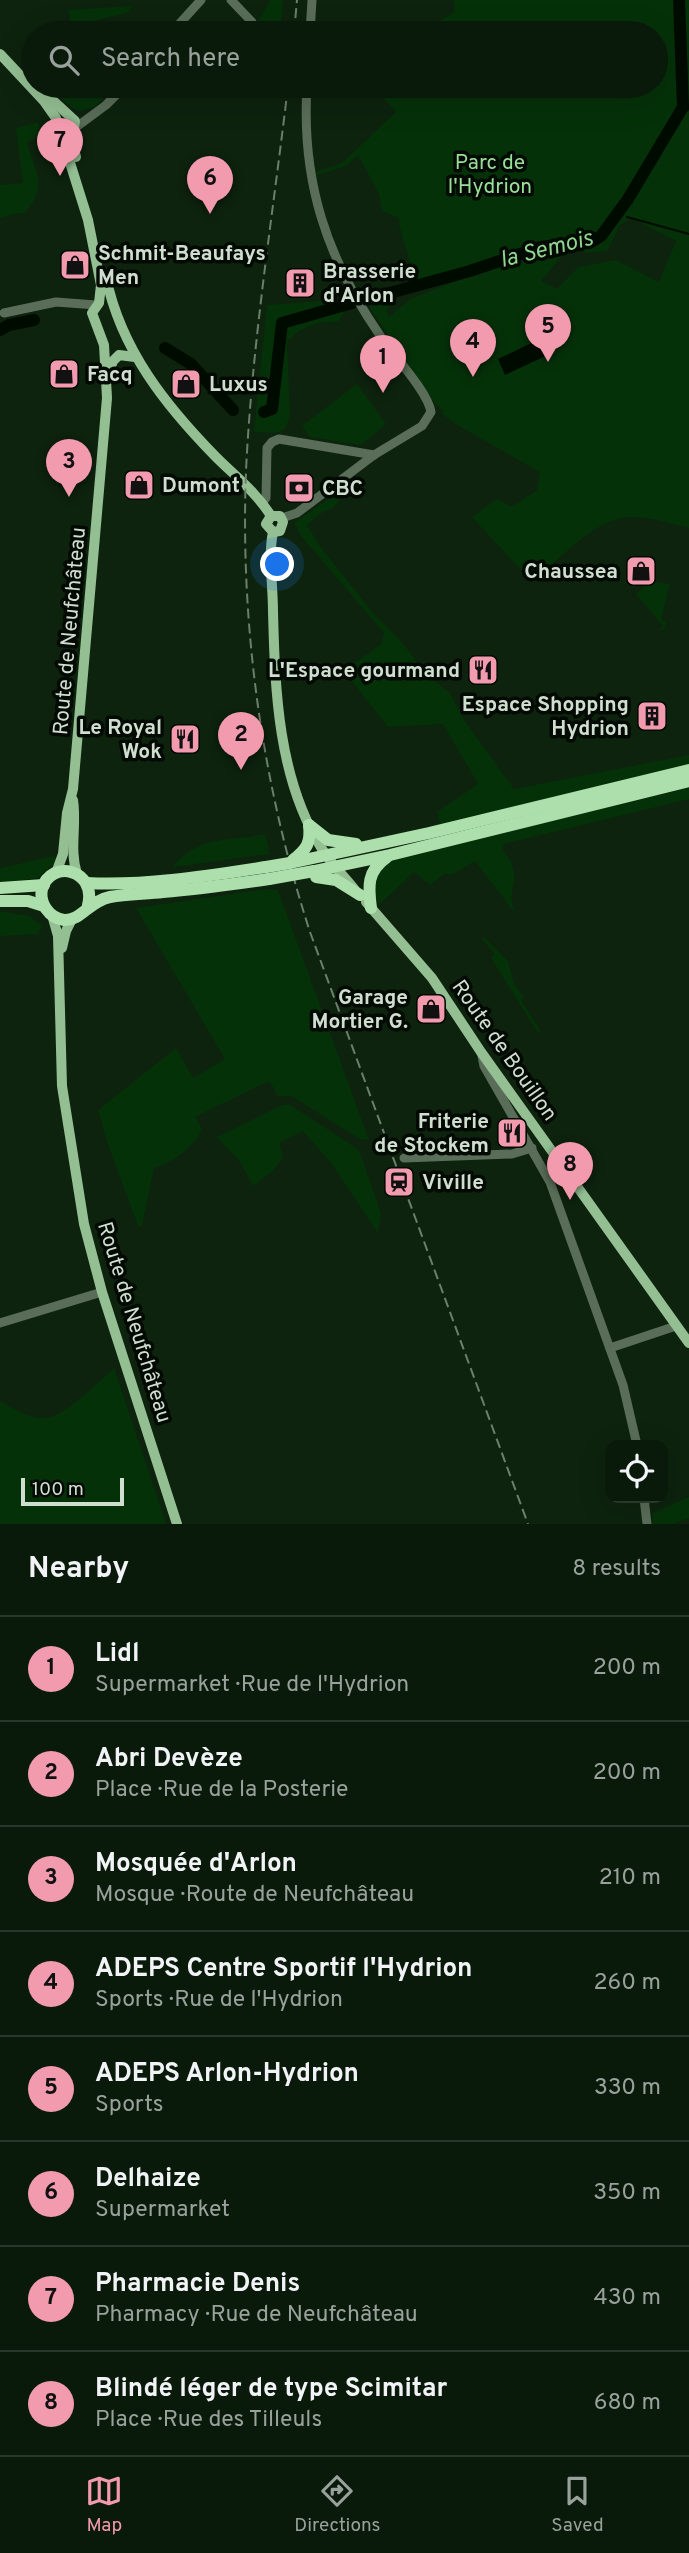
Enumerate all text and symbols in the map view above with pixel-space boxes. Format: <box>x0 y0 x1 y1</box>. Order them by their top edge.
search box <box>21 21 668 98</box>
icon: search <box>45 41 83 79</box>
text: Search here <box>101 43 240 76</box>
pin: 7 <box>37 118 83 176</box>
park label: Parc de l'Hydrion <box>448 150 532 201</box>
pin: 6 <box>187 156 233 214</box>
water label: la Semois <box>497 225 597 276</box>
place label: Schmit-Beaufays Men <box>98 241 266 292</box>
shop icon: Schmit-Beaufays Men <box>58 248 92 282</box>
place label: Brasserie d'Arlon <box>323 259 416 310</box>
building icon: Brasserie d'Arlon <box>283 266 317 300</box>
pin: 5 <box>525 304 571 362</box>
pin: 4 <box>450 319 496 377</box>
pin: 1 <box>360 335 406 393</box>
shop icon: Facq <box>47 357 81 391</box>
place label: Facq <box>87 362 133 389</box>
shop icon: Luxus <box>169 367 203 401</box>
place label: Luxus <box>209 372 268 399</box>
pin: 3 <box>46 439 92 497</box>
shop icon: Dumont <box>122 468 156 502</box>
bank icon: CBC <box>282 471 316 505</box>
place label: Dumont <box>162 473 240 500</box>
place label: CBC <box>322 476 363 503</box>
street label: Route de Neufchâteau <box>48 526 93 736</box>
your location <box>260 547 294 581</box>
shop icon: Chaussea <box>624 554 658 588</box>
place label: Chaussea <box>524 559 618 586</box>
restaurant icon: L'Espace gourmand <box>466 653 500 687</box>
place label: L'Espace gourmand <box>268 658 460 685</box>
place label: Espace Shopping Hydrion <box>462 692 629 743</box>
building icon: Espace Shopping Hydrion <box>635 699 669 733</box>
pin: 2 <box>218 712 264 770</box>
place label: Le Royal Wok <box>78 715 162 766</box>
restaurant icon: Le Royal Wok <box>168 722 202 756</box>
street label: Route de Bouillon <box>445 975 563 1127</box>
place label: Garage Mortier G. <box>312 985 408 1036</box>
shop icon: Garage Mortier G. <box>414 992 448 1026</box>
place label: Friterie de Stockem <box>374 1109 489 1160</box>
restaurant icon: Friterie de Stockem <box>495 1116 529 1150</box>
pin: 8 <box>547 1142 593 1200</box>
station icon: Viville <box>382 1165 416 1199</box>
place label: Viville <box>422 1170 484 1197</box>
street label: Route de Neufchâteau <box>90 1219 177 1426</box>
map controls <box>605 1440 668 1503</box>
button: locate <box>605 1440 668 1503</box>
scale bar <box>21 1475 124 1507</box>
text: 100 m <box>32 1478 84 1502</box>
text: Nearby <box>28 1551 129 1588</box>
text: 8 results <box>572 1555 661 1584</box>
text: Lidl <box>95 1638 140 1671</box>
text: 1 <box>46 1654 56 1683</box>
text: 200 m <box>593 1654 661 1683</box>
text: Supermarket · Rue de l'Hydrion <box>95 1671 409 1700</box>
text: Abri Devèze <box>95 1743 243 1776</box>
text: 2 <box>44 1759 58 1788</box>
text: 200 m <box>593 1759 661 1788</box>
text: Place · Rue de la Posterie <box>95 1776 348 1805</box>
text: Mosquée d'Arlon <box>95 1848 297 1881</box>
text: 3 <box>44 1864 58 1893</box>
text: 210 m <box>599 1864 661 1893</box>
text: Mosque · Route de Neufchâteau <box>95 1881 414 1910</box>
text: ADEPS Centre Sportif l'Hydrion <box>95 1953 472 1986</box>
text: 4 <box>44 1969 58 1998</box>
text: 260 m <box>594 1969 661 1998</box>
text: Sports · Rue de l'Hydrion <box>95 1986 343 2015</box>
text: ADEPS Arlon-Hydrion <box>95 2058 359 2091</box>
text: 5 <box>44 2074 58 2103</box>
text: 330 m <box>594 2074 661 2103</box>
text: Sports <box>95 2091 163 2120</box>
text: Delhaize <box>95 2163 201 2196</box>
text: 6 <box>44 2179 58 2208</box>
text: 350 m <box>593 2179 661 2208</box>
text: Supermarket <box>95 2196 230 2225</box>
text: Pharmacie Denis <box>95 2268 300 2301</box>
text: 7 <box>45 2284 57 2313</box>
text: 430 m <box>593 2284 661 2313</box>
text: Pharmacy · Rue de Neufchâteau <box>95 2301 418 2330</box>
text: Blindé léger de type Scimitar <box>95 2373 447 2406</box>
text: 8 <box>44 2389 58 2418</box>
text: 680 m <box>594 2389 661 2418</box>
text: Place · Rue des Tilleuls <box>95 2406 322 2435</box>
tab: Map <box>85 2472 123 2538</box>
tab: Directions <box>294 2472 381 2538</box>
tab: Saved <box>551 2472 604 2538</box>

